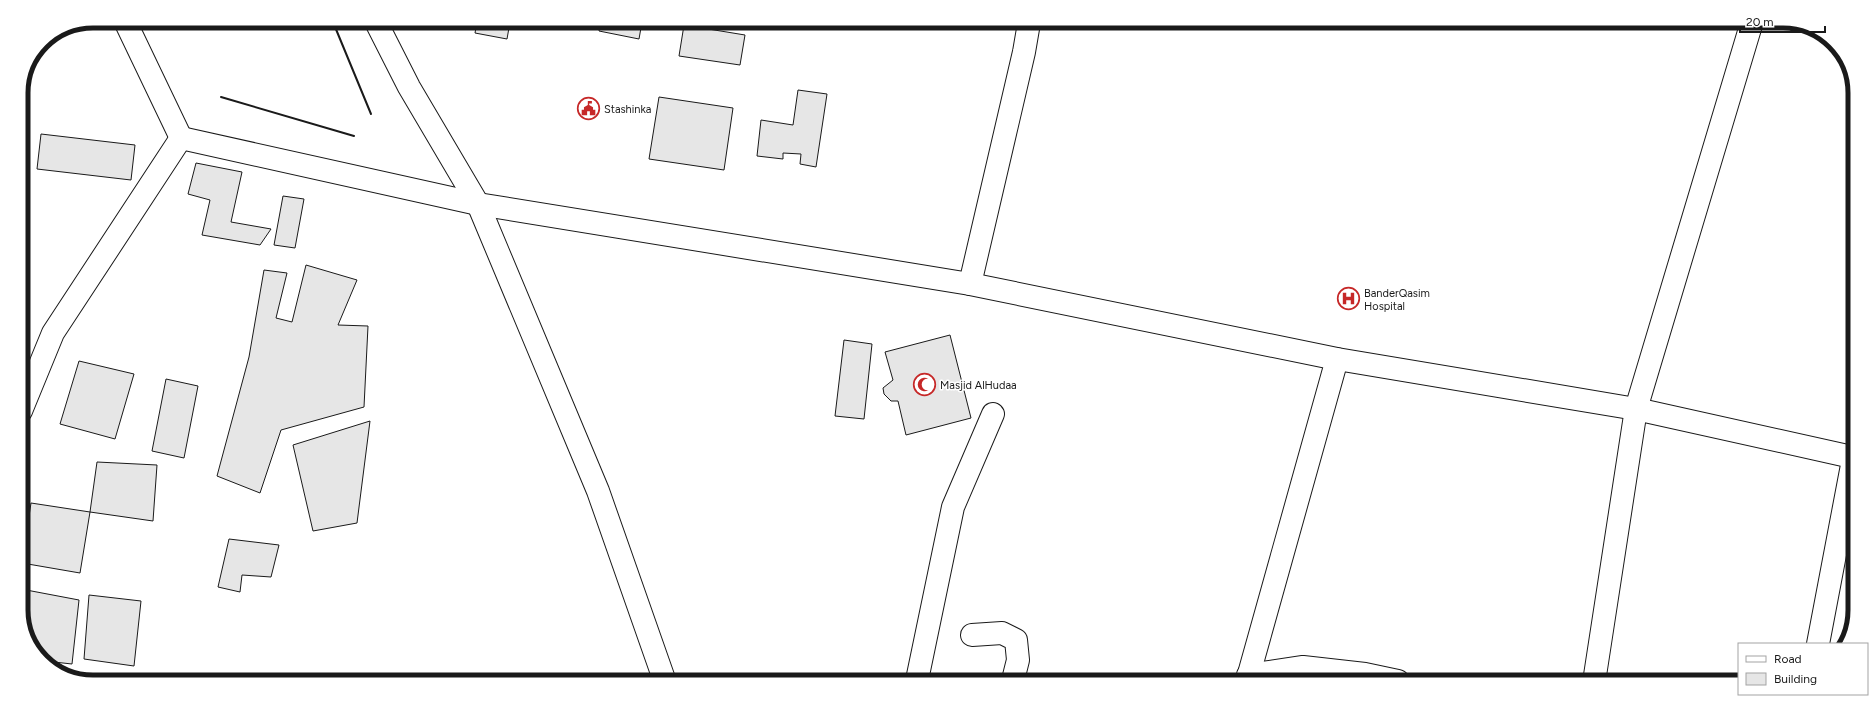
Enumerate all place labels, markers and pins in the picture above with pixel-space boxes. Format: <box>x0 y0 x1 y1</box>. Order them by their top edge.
public building icon: Stashinka <box>576 96 602 122</box>
place label: Stashinka <box>604 103 651 116</box>
hospital icon: BanderQasim Hospital <box>1336 286 1362 312</box>
place label: BanderQasim Hospital <box>1364 287 1430 313</box>
mosque icon: Masjid AlHudaa <box>911 372 937 398</box>
place label: Masjid AlHudaa <box>940 379 1017 392</box>

